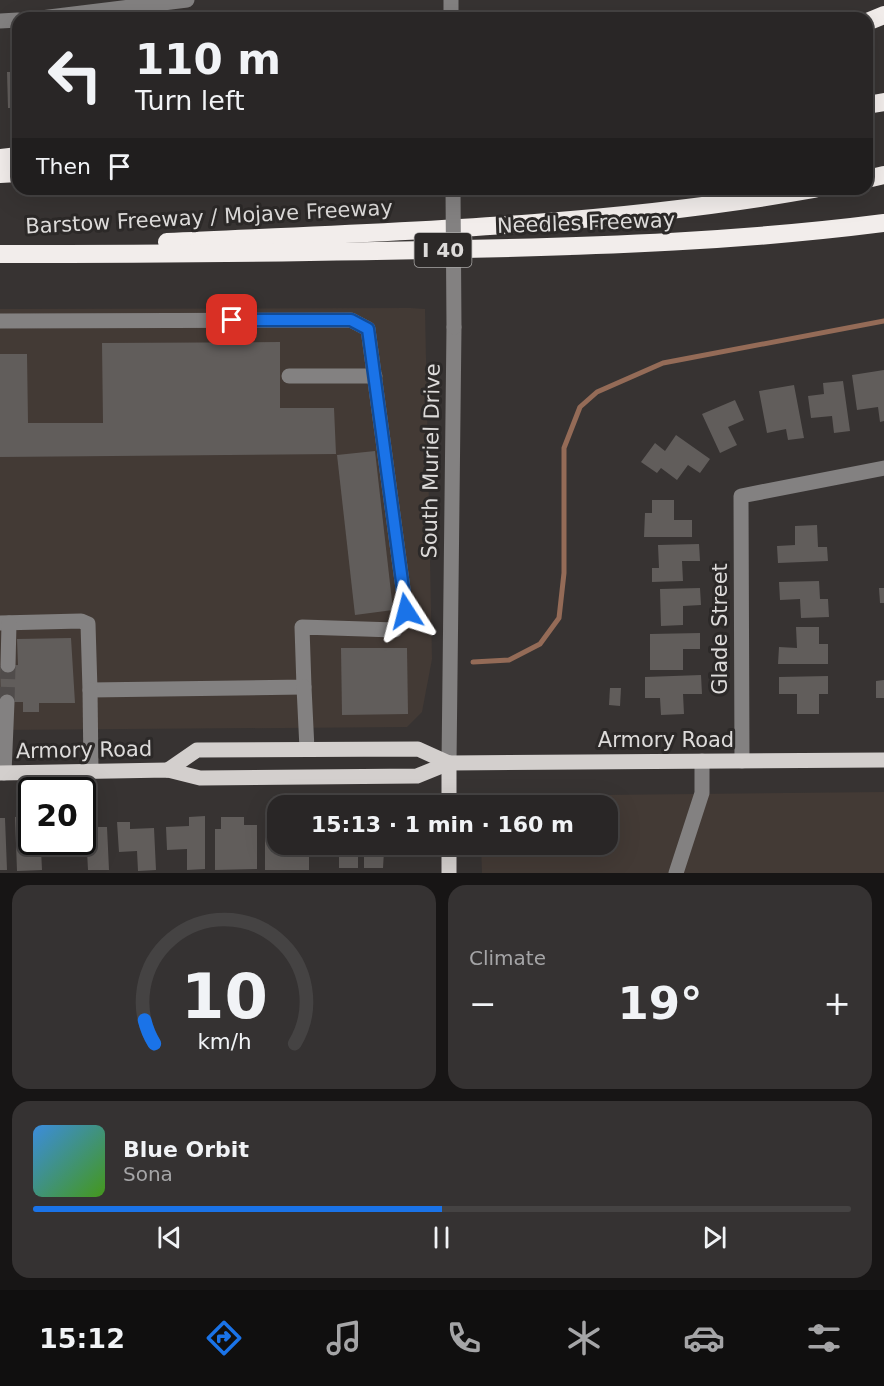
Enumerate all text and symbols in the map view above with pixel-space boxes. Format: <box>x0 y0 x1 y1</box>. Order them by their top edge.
text: 110 m <box>135 35 281 84</box>
icon: left <box>36 36 114 114</box>
text: Turn left <box>135 85 245 116</box>
icon: arrive <box>103 150 136 183</box>
text: Then <box>36 154 91 179</box>
street label: Barstow Freeway / Mojave Freeway <box>25 195 393 239</box>
street label: Needles Freeway <box>496 208 676 238</box>
road number: I 40 <box>414 233 472 267</box>
pin <box>206 294 257 345</box>
icon: arrive <box>215 303 248 336</box>
street label: South Muriel Drive <box>417 363 445 559</box>
street label: Glade Street <box>708 563 732 695</box>
position arrow <box>374 579 438 643</box>
street label: Armory Road <box>598 728 734 752</box>
street label: Armory Road <box>16 737 152 763</box>
speed limit sign: 20 <box>18 777 96 855</box>
text: 15:13 · 1 min · 160 m <box>311 812 574 837</box>
text: Climate <box>469 946 546 970</box>
text: 10 <box>181 960 267 1033</box>
text: 19° <box>617 977 703 1030</box>
text: − <box>469 984 497 1023</box>
text: + <box>823 984 851 1023</box>
text: km/h <box>197 1029 251 1054</box>
text: Blue Orbit <box>123 1137 249 1162</box>
text: Sona <box>123 1162 173 1186</box>
icon: previous <box>153 1221 186 1254</box>
icon: pause <box>425 1221 458 1254</box>
icon: next <box>698 1221 731 1254</box>
icon: directions <box>203 1317 245 1359</box>
icon: music <box>323 1317 365 1359</box>
icon: phone <box>443 1317 485 1359</box>
icon: climate <box>563 1317 605 1359</box>
icon: car <box>683 1317 725 1359</box>
icon: filters <box>803 1317 845 1359</box>
text: 15:12 <box>39 1323 125 1354</box>

